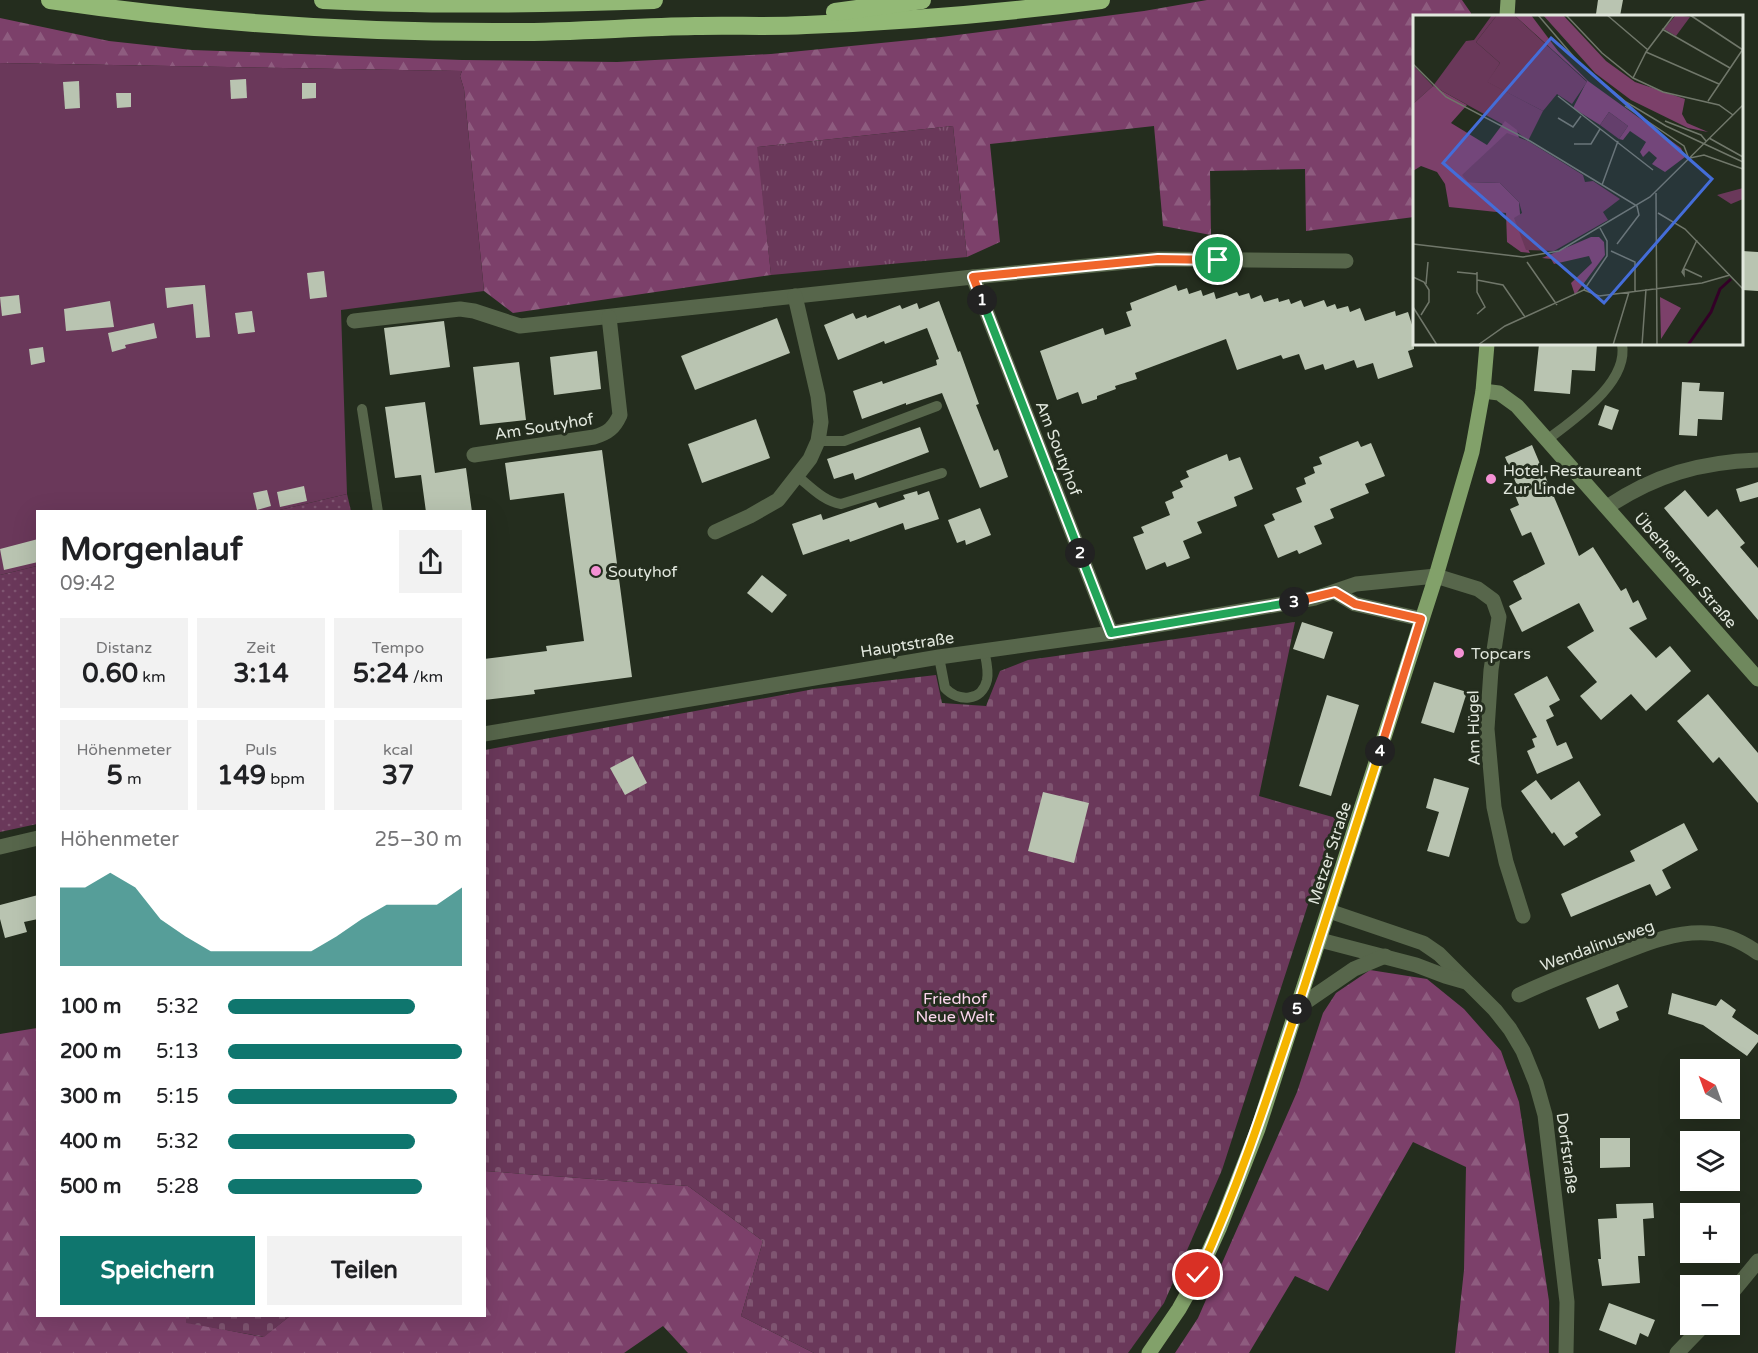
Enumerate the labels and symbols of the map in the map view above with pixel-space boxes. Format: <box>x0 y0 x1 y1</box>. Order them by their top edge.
inset map <box>1413 15 1743 345</box>
pin <box>1192 234 1243 285</box>
pin: 1 <box>967 285 997 315</box>
street label: Am Soutyhof <box>1031 398 1086 500</box>
street label: Am Soutyhof <box>493 409 596 445</box>
place label: Hotel-Restaureant Zur Linde <box>1503 461 1642 499</box>
marker: Hotel-Restaureant Zur Linde <box>1484 472 1498 486</box>
street label: Überherrner Straße <box>1630 509 1741 633</box>
pin: 2 <box>1065 538 1095 568</box>
place label: Soutyhof <box>608 562 678 582</box>
marker: Soutyhof <box>589 564 603 578</box>
pin: 3 <box>1279 587 1309 617</box>
street label: Hauptstraße <box>859 628 955 662</box>
place label: Topcars <box>1471 644 1531 664</box>
marker: Topcars <box>1452 646 1466 660</box>
street label: Am Hügel <box>1463 690 1485 766</box>
pin: 4 <box>1365 736 1395 766</box>
street label: Metzer Straße <box>1304 799 1356 907</box>
street label: Wendalinusweg <box>1538 916 1657 976</box>
park label: Friedhof Neue Welt <box>915 989 995 1027</box>
pin: 5 <box>1282 994 1312 1024</box>
north arrow <box>1680 1059 1740 1119</box>
street label: Dorfstraße <box>1551 1111 1583 1195</box>
pin <box>1172 1249 1223 1300</box>

